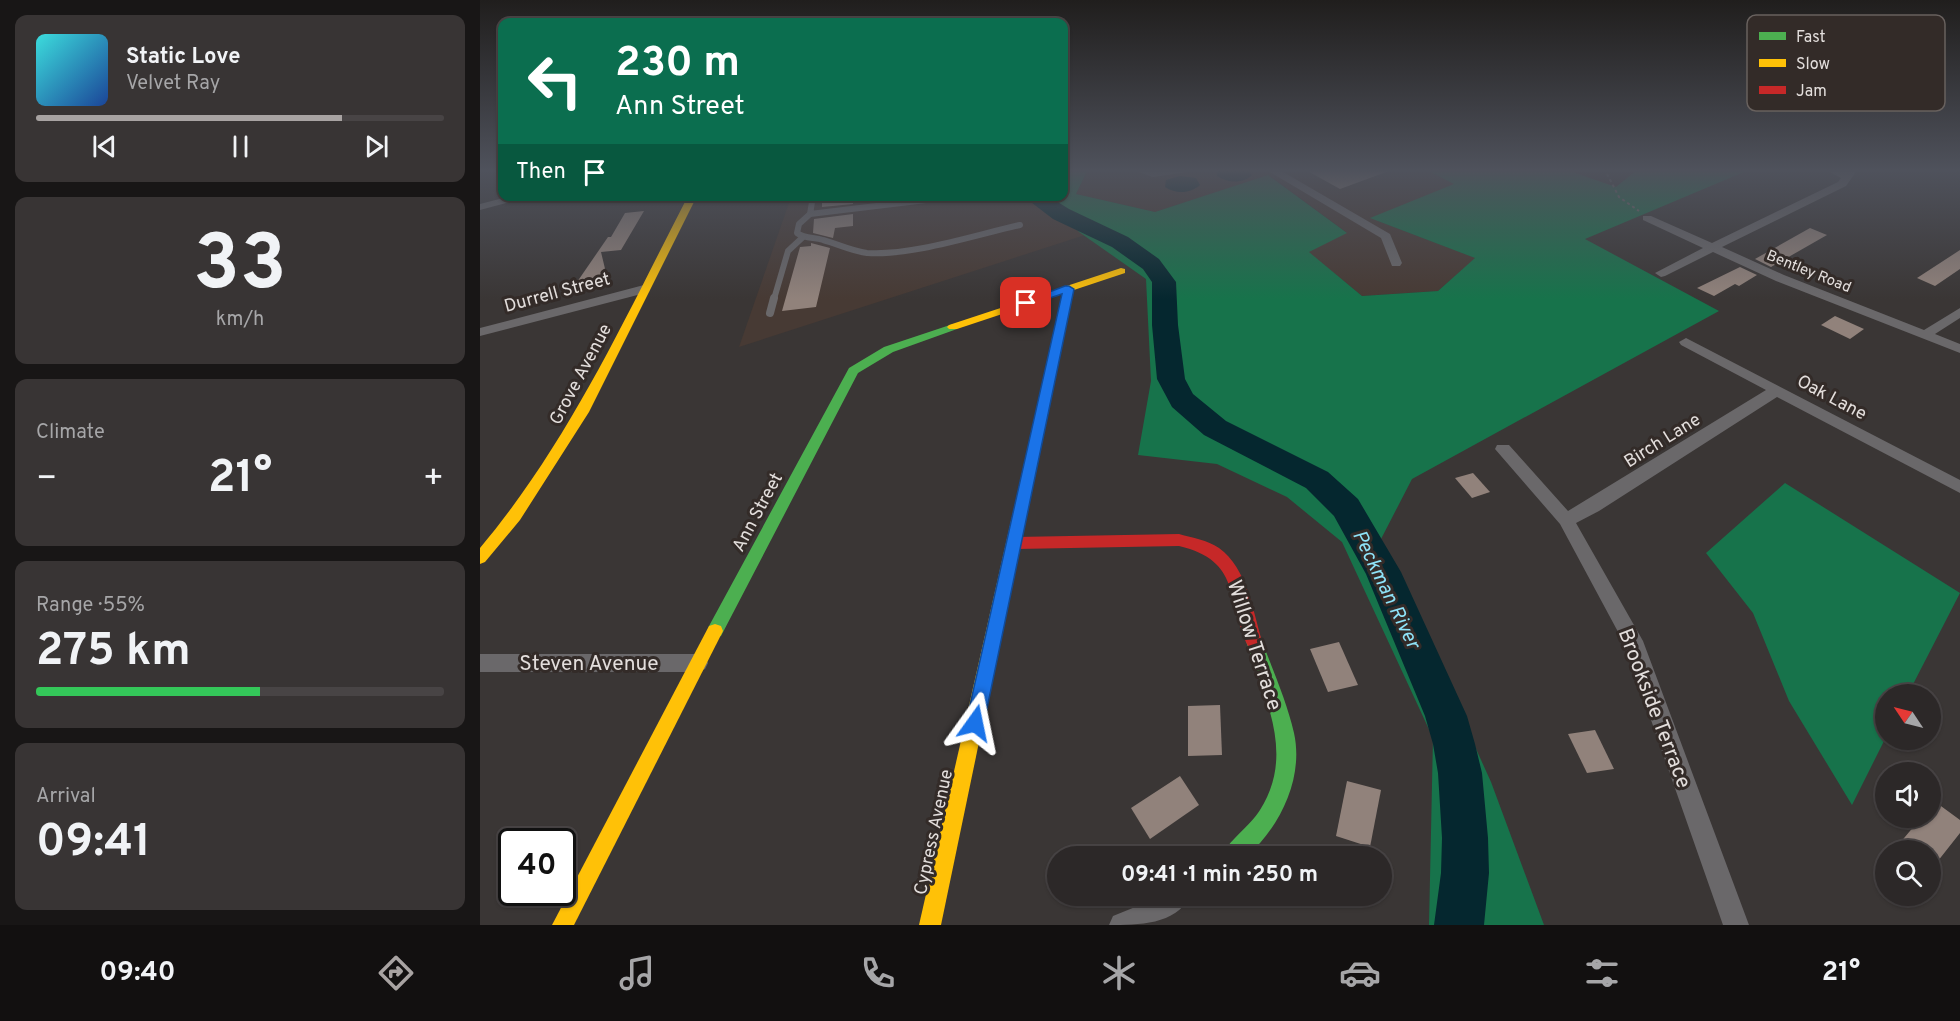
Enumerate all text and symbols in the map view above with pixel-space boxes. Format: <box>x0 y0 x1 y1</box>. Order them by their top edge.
legend <box>1747 15 1945 111</box>
text: Fast <box>1796 28 1826 48</box>
text: 230 m <box>615 38 740 91</box>
icon: left <box>516 42 594 120</box>
text: Static Love <box>126 44 240 71</box>
text: Slow <box>1796 55 1830 75</box>
text: Velvet Ray <box>126 71 220 97</box>
text: Jam <box>1796 82 1827 102</box>
text: Ann Street <box>615 90 745 124</box>
icon: previous <box>88 130 121 163</box>
icon: pause <box>224 130 257 163</box>
icon: next <box>360 130 393 163</box>
icon: arrive <box>578 156 611 189</box>
text: Then <box>516 159 566 186</box>
text: 33 <box>193 218 287 317</box>
street label: Bentley Road <box>1763 247 1854 298</box>
street label: Durrell Street <box>502 268 613 319</box>
pin <box>1000 277 1051 328</box>
icon: arrive <box>1009 286 1042 319</box>
text: km/h <box>216 307 264 333</box>
street label: Grove Avenue <box>545 320 618 429</box>
street label: Oak Lane <box>1792 370 1870 426</box>
street label: Birch Lane <box>1620 409 1705 474</box>
text: Climate <box>36 420 105 446</box>
text: 21° <box>208 451 272 508</box>
text: − <box>36 459 57 501</box>
text: + <box>423 459 444 501</box>
street label: Ann Street <box>728 469 789 556</box>
water label: Peckman River <box>1345 526 1426 655</box>
street label: Willow Terrace <box>1220 577 1287 714</box>
text: Range · 55% <box>36 593 145 619</box>
text: 275 km <box>36 624 191 681</box>
street label: Brookside Terrace <box>1611 625 1697 792</box>
street label: Steven Avenue <box>519 651 659 678</box>
north arrow <box>1875 684 1941 750</box>
map controls <box>1875 684 1941 906</box>
position arrow <box>943 691 1007 755</box>
button: sound <box>1875 762 1941 828</box>
street label: Cypress Avenue <box>910 767 959 897</box>
text: Arrival <box>36 784 96 810</box>
text: 09:41 <box>36 815 151 872</box>
speed limit sign: 40 <box>498 828 576 906</box>
button: search <box>1875 840 1941 906</box>
text: 09:41 · 1 min · 250 m <box>1121 862 1318 889</box>
icon: directions <box>375 952 417 994</box>
icon: music <box>616 952 658 994</box>
icon: phone <box>857 952 899 994</box>
icon: climate <box>1098 952 1140 994</box>
icon: car <box>1339 952 1381 994</box>
icon: filters <box>1581 952 1623 994</box>
text: 09:40 <box>100 956 176 990</box>
text: 21° <box>1822 956 1860 990</box>

